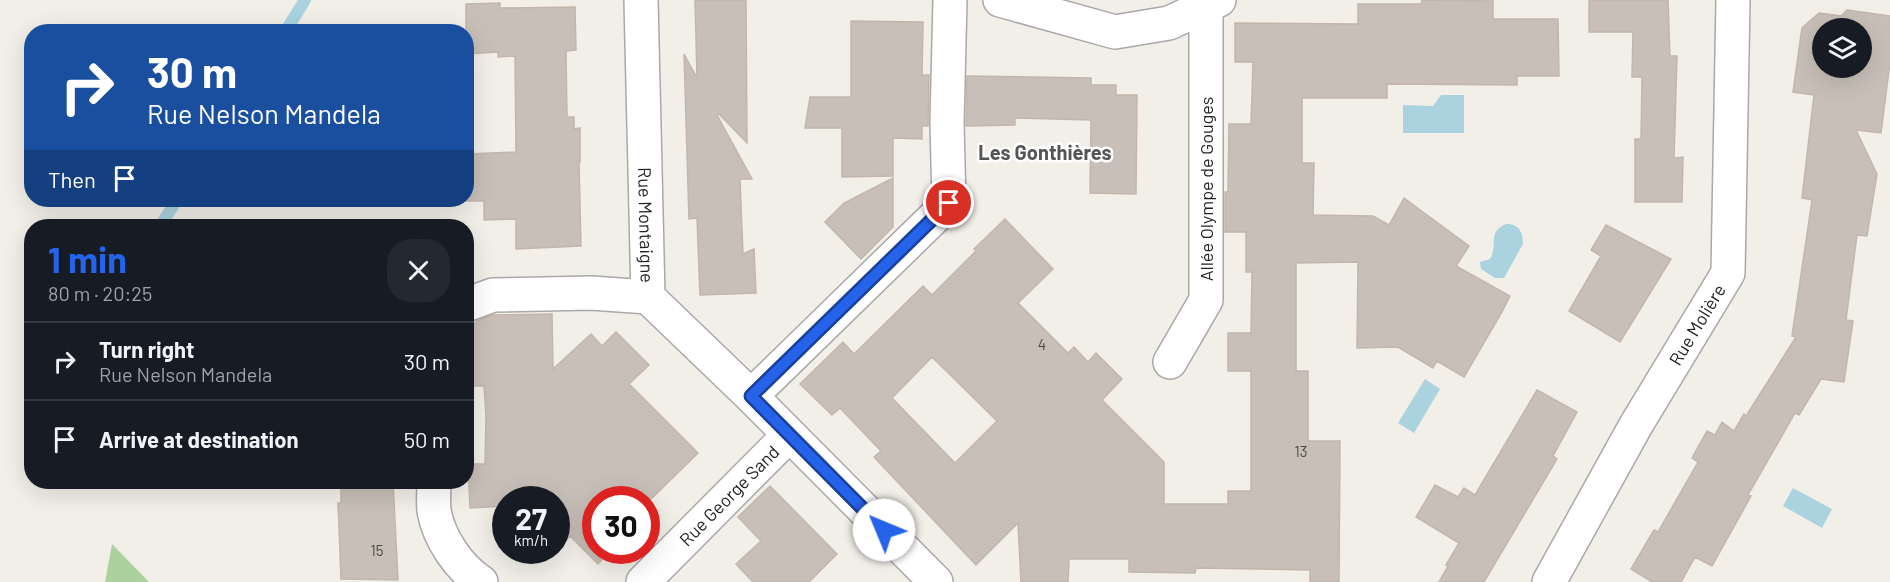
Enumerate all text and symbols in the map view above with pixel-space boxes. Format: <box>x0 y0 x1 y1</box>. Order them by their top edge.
map controls <box>1812 18 1872 78</box>
button: layers <box>1812 18 1872 78</box>
text: 30 m <box>147 46 237 96</box>
icon: right <box>48 48 126 126</box>
text: Rue Nelson Mandela <box>147 97 381 129</box>
street label: Allée Olympe de Gouges <box>1195 97 1217 281</box>
district label: Les Gonthières <box>978 140 1112 164</box>
icon: arrive <box>108 162 141 195</box>
text: Then <box>48 166 96 192</box>
street label: Rue Montaigne <box>634 167 659 283</box>
pin <box>923 177 974 228</box>
icon: arrive <box>932 186 965 219</box>
text: 1 min <box>48 237 127 280</box>
button: close <box>387 239 450 302</box>
street label: Rue Molière <box>1664 280 1730 369</box>
text: 80 m · 20:25 <box>48 281 152 305</box>
house number: 4 <box>1038 335 1046 353</box>
text: Turn right <box>99 336 194 362</box>
icon: right <box>48 345 81 378</box>
text: 30 m <box>404 348 450 374</box>
text: Rue Nelson Mandela <box>99 362 272 386</box>
icon: arrive <box>48 423 81 456</box>
text: Arrive at destination <box>99 426 298 452</box>
text: 50 m <box>404 426 450 452</box>
street label: Rue George Sand <box>674 441 784 550</box>
house number: 13 <box>1295 442 1307 460</box>
speed limit sign: 30 <box>582 486 660 564</box>
position arrow <box>852 498 916 562</box>
text: 27 <box>515 500 547 536</box>
text: km/h <box>514 531 548 549</box>
house number: 15 <box>371 541 383 559</box>

